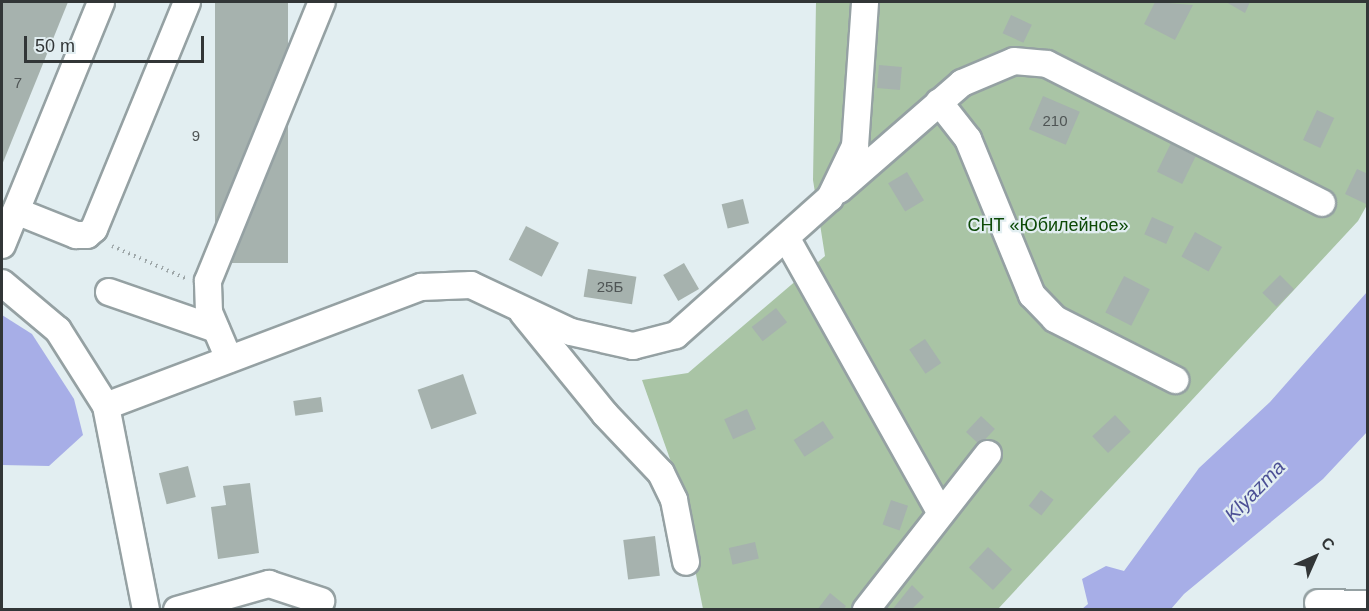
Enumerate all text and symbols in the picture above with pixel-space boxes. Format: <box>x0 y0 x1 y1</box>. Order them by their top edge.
scale bar <box>27 24 207 62</box>
text: 50 m <box>35 36 75 56</box>
house number: 7 <box>14 74 22 92</box>
house number: 210 <box>1042 112 1068 130</box>
house number: 9 <box>192 127 200 145</box>
park label: СНТ «Юбилейное» <box>967 214 1129 236</box>
house number: 25Б <box>597 278 623 296</box>
water label: Klyazma <box>1220 455 1290 527</box>
north arrow <box>1285 527 1345 587</box>
text: С <box>1318 534 1338 554</box>

